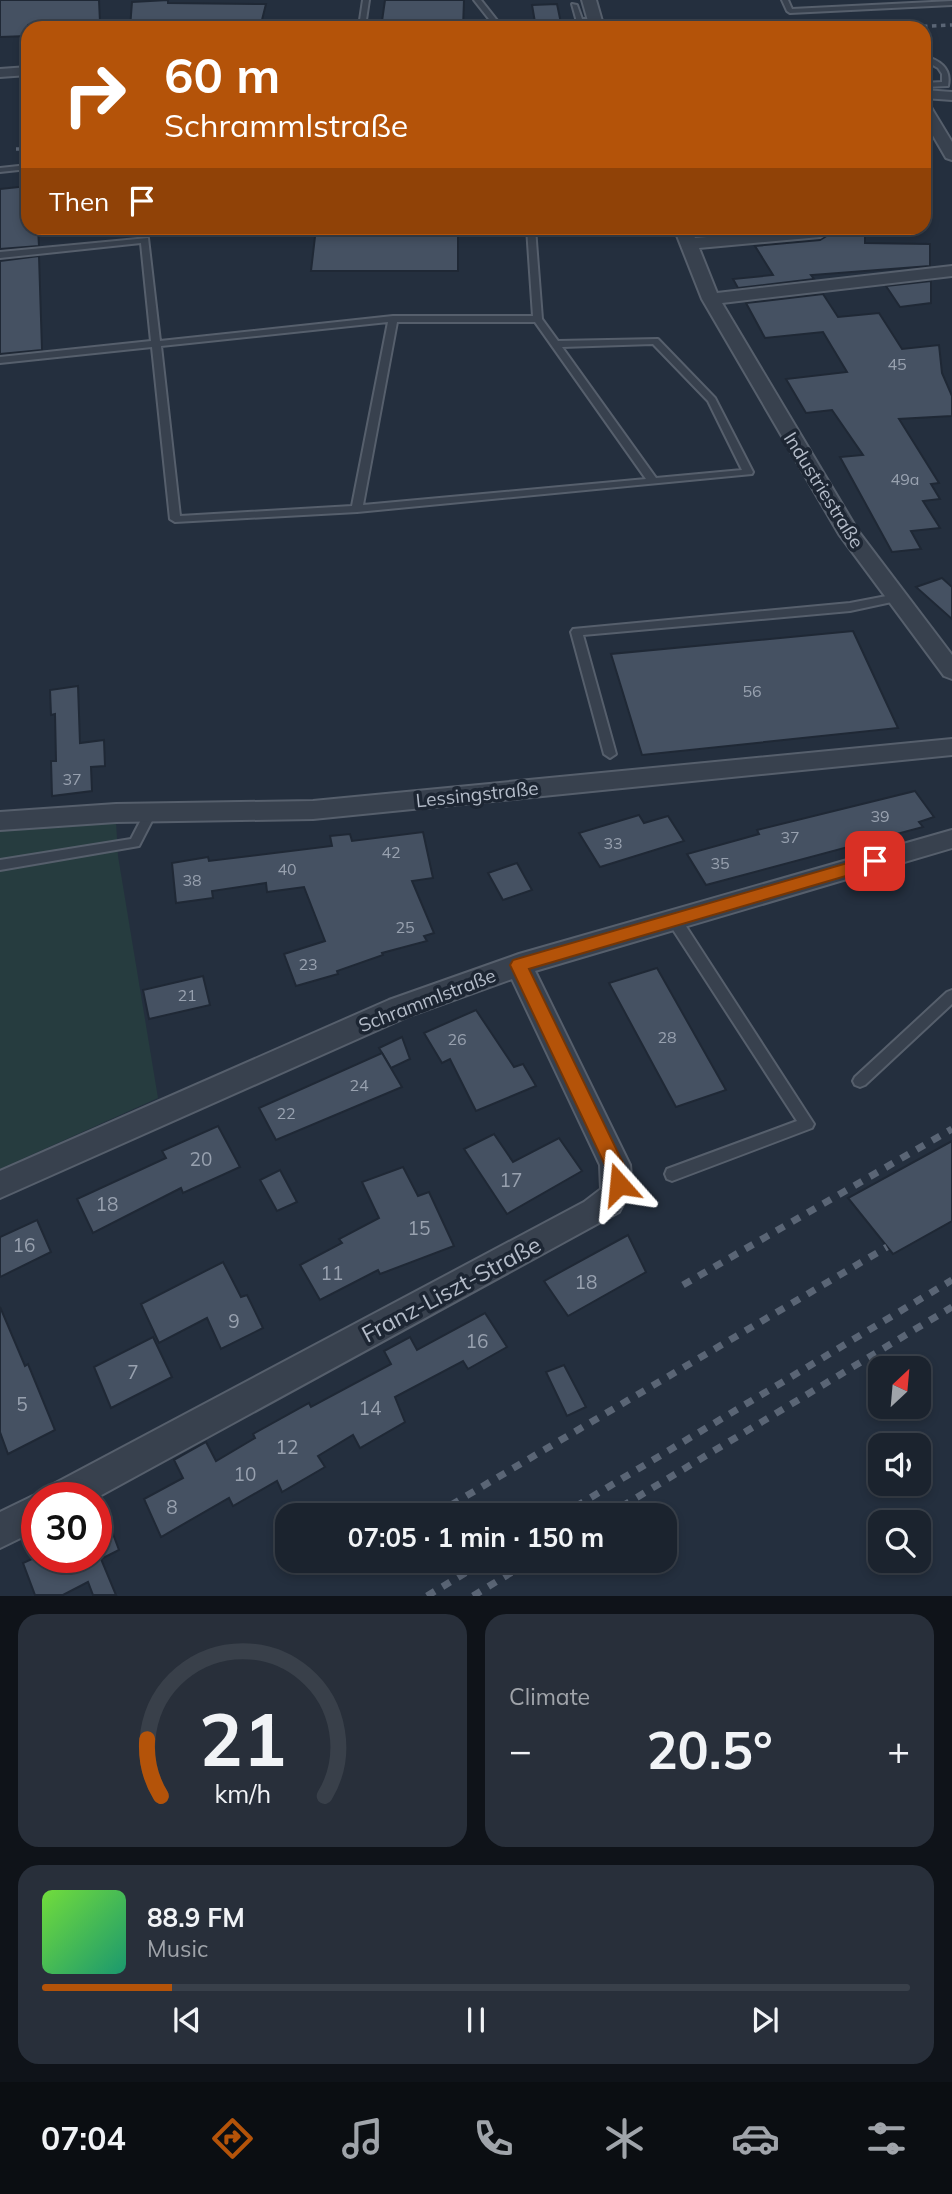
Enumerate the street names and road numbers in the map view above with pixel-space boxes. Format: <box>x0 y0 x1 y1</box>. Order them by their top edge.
street label: Industriestraße <box>779 427 869 553</box>
street label: Lessingstraße <box>415 776 539 812</box>
street label: Schrammlstraße <box>355 963 499 1037</box>
street label: Franz-Liszt-Straße <box>356 1229 546 1349</box>

